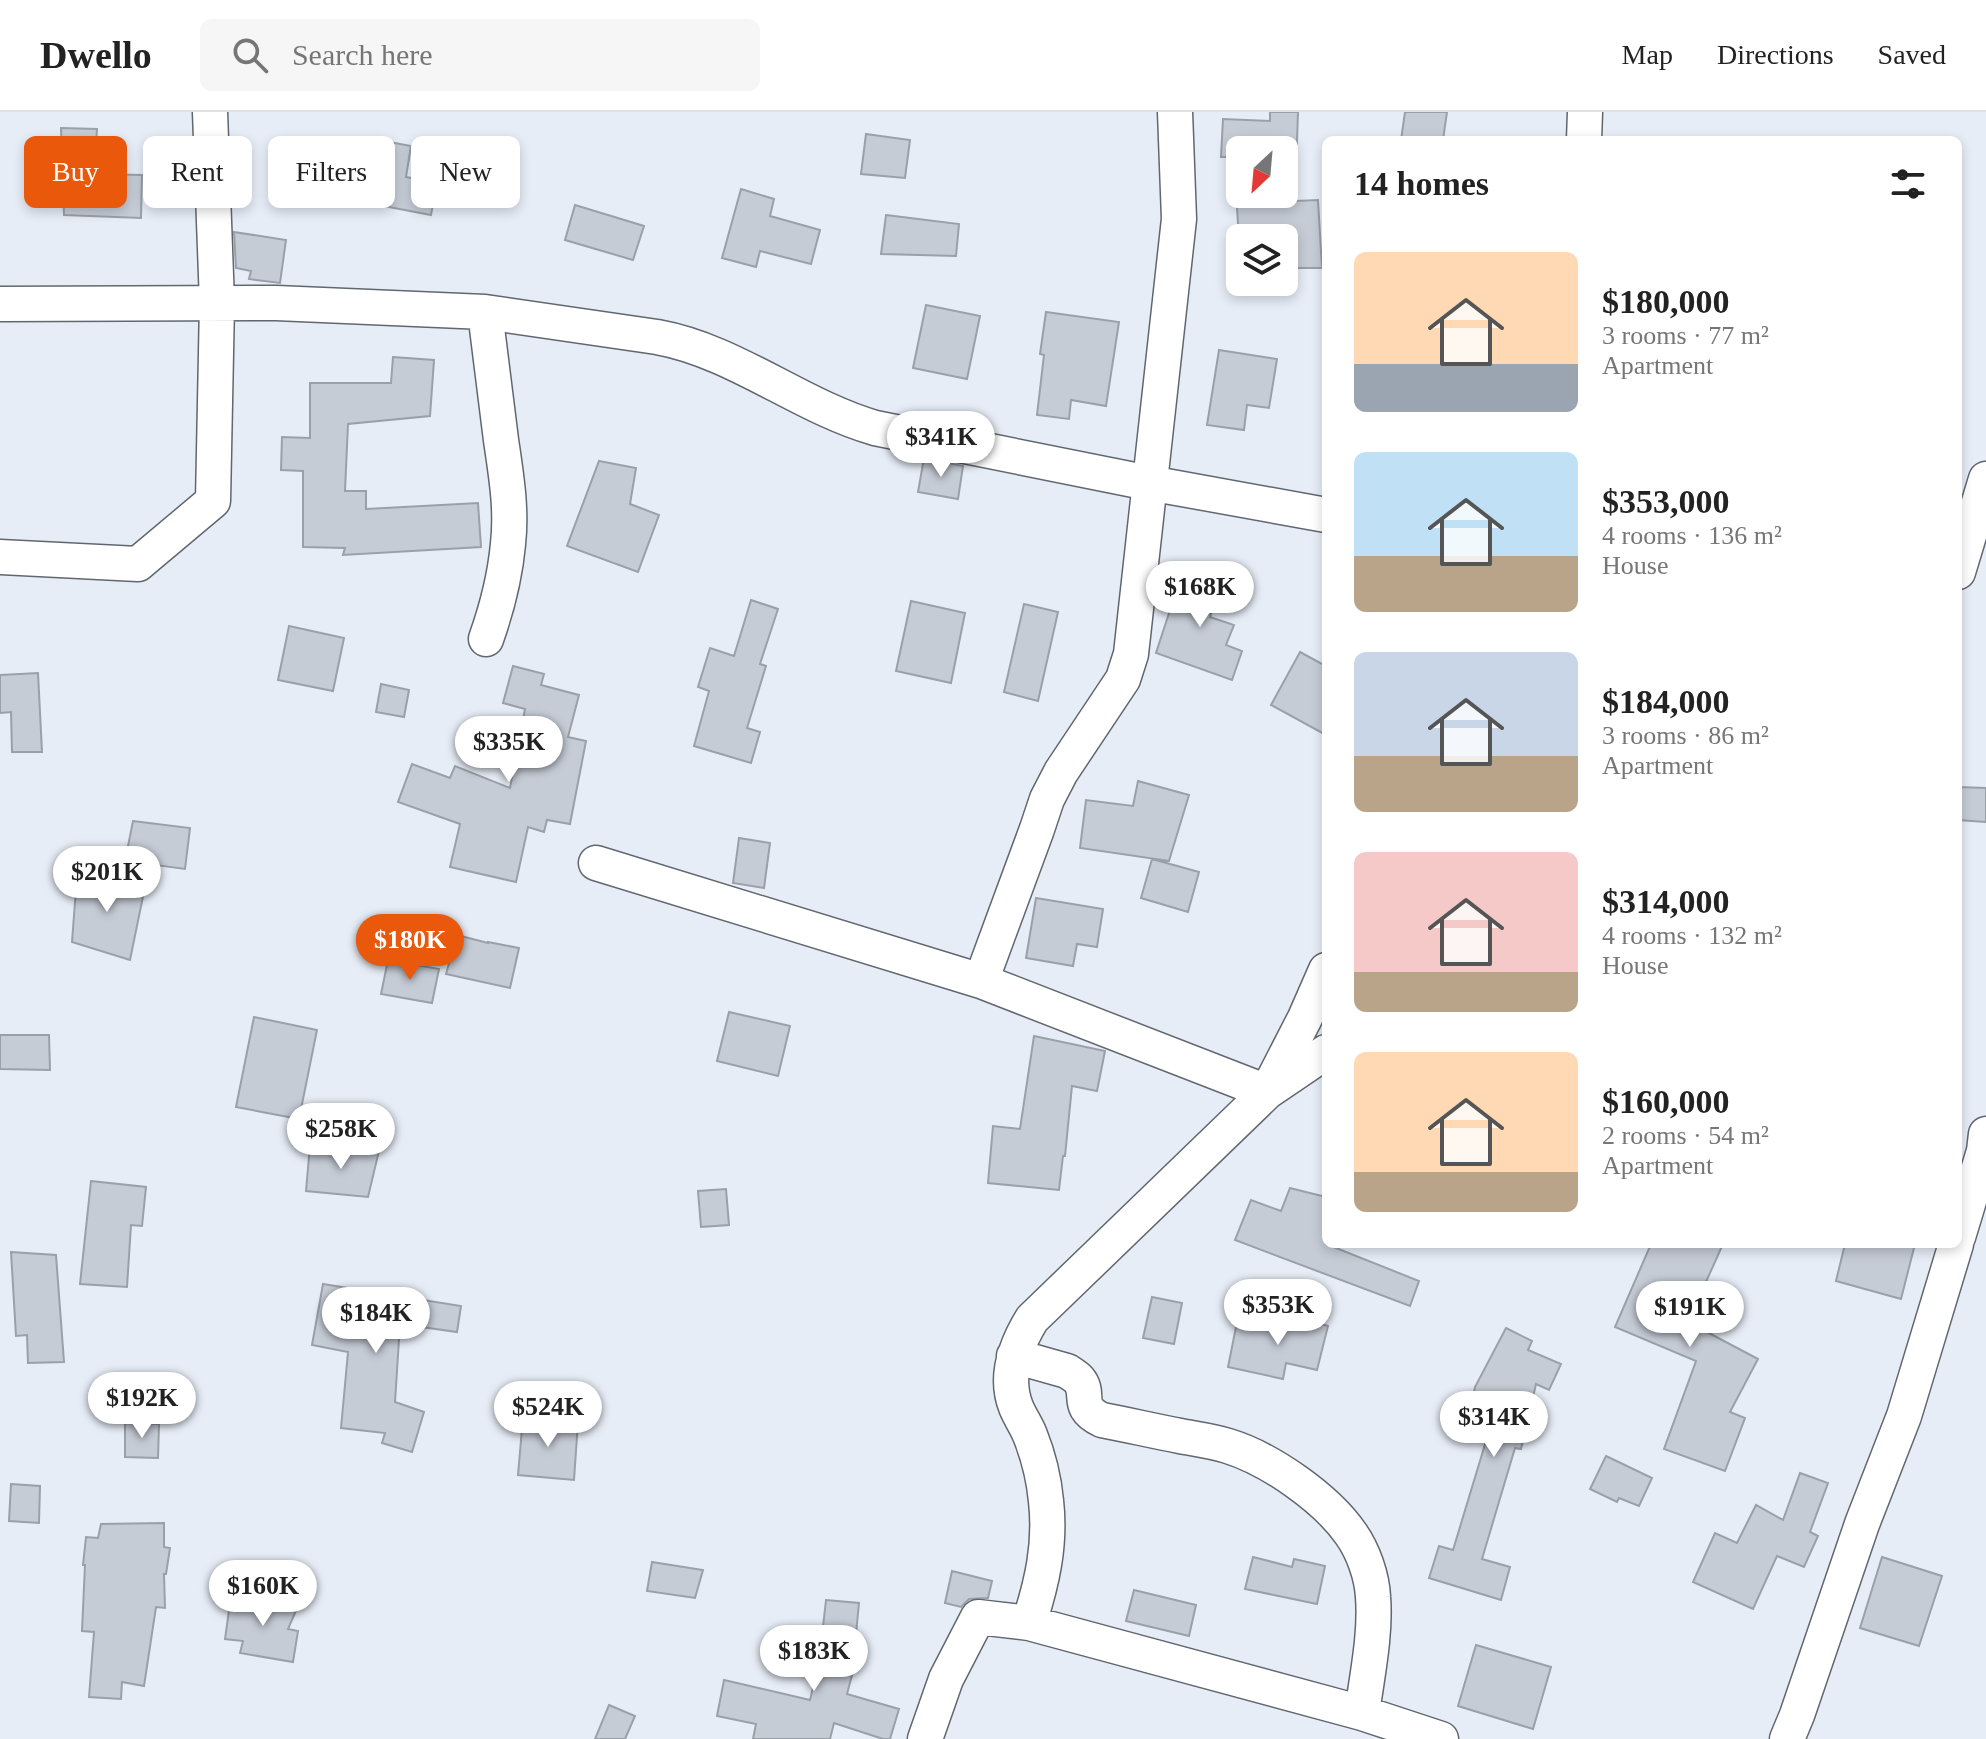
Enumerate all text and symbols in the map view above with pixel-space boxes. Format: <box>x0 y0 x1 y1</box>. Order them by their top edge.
search box <box>200 19 760 91</box>
icon: search <box>228 33 272 77</box>
text: Dwello <box>40 34 152 76</box>
text: Search here <box>292 38 433 71</box>
text: Map <box>1622 39 1673 70</box>
text: Directions <box>1717 39 1834 70</box>
text: Saved <box>1878 39 1946 70</box>
chip: Buy <box>24 136 127 208</box>
chip: Rent <box>143 136 252 208</box>
chip: Filters <box>268 136 395 208</box>
chip: New <box>411 136 520 208</box>
north arrow <box>1226 136 1298 208</box>
map controls <box>1226 136 1298 296</box>
icon: filters <box>1886 162 1930 206</box>
text: 14 homes <box>1354 165 1489 202</box>
button: layers <box>1226 224 1298 296</box>
text: $180,000 <box>1602 283 1730 320</box>
icon: home <box>1418 284 1514 380</box>
text: 3 rooms · 77 m² <box>1602 321 1769 350</box>
text: Apartment <box>1602 351 1713 380</box>
pin: $341K <box>885 411 997 479</box>
text: $341K <box>905 422 977 451</box>
text: $353,000 <box>1602 483 1730 520</box>
icon: home <box>1418 484 1514 580</box>
text: 4 rooms · 136 m² <box>1602 521 1782 550</box>
text: House <box>1602 551 1668 580</box>
pin: $168K <box>1144 561 1256 629</box>
text: $168K <box>1164 572 1236 601</box>
text: $184,000 <box>1602 683 1730 720</box>
icon: home <box>1418 684 1514 780</box>
pin: $335K <box>453 716 565 784</box>
text: 3 rooms · 86 m² <box>1602 721 1769 750</box>
text: $335K <box>473 727 545 756</box>
text: Apartment <box>1602 751 1713 780</box>
pin: $201K <box>51 846 163 914</box>
text: $201K <box>71 857 143 886</box>
text: $314,000 <box>1602 883 1730 920</box>
icon: home <box>1418 884 1514 980</box>
pin: $180K <box>354 914 466 982</box>
text: 4 rooms · 132 m² <box>1602 921 1782 950</box>
text: $180K <box>374 925 446 954</box>
text: House <box>1602 951 1668 980</box>
text: $160,000 <box>1602 1083 1730 1120</box>
icon: home <box>1418 1084 1514 1180</box>
pin: $258K <box>285 1103 397 1171</box>
text: $258K <box>305 1114 377 1143</box>
text: 2 rooms · 54 m² <box>1602 1121 1769 1150</box>
text: Apartment <box>1602 1151 1713 1180</box>
pin: $353K <box>1222 1279 1334 1347</box>
pin: $191K <box>1634 1281 1746 1349</box>
pin: $184K <box>320 1287 432 1355</box>
text: $353K <box>1242 1290 1314 1319</box>
text: $191K <box>1654 1292 1726 1321</box>
text: $184K <box>340 1298 412 1327</box>
pin: $192K <box>86 1372 198 1440</box>
pin: $524K <box>492 1381 604 1449</box>
text: $192K <box>106 1383 178 1412</box>
pin: $314K <box>1438 1391 1550 1459</box>
text: $524K <box>512 1392 584 1421</box>
text: $314K <box>1458 1402 1530 1431</box>
pin: $160K <box>207 1560 319 1628</box>
text: $160K <box>227 1571 299 1600</box>
pin: $183K <box>758 1625 870 1693</box>
text: $183K <box>778 1636 850 1665</box>

